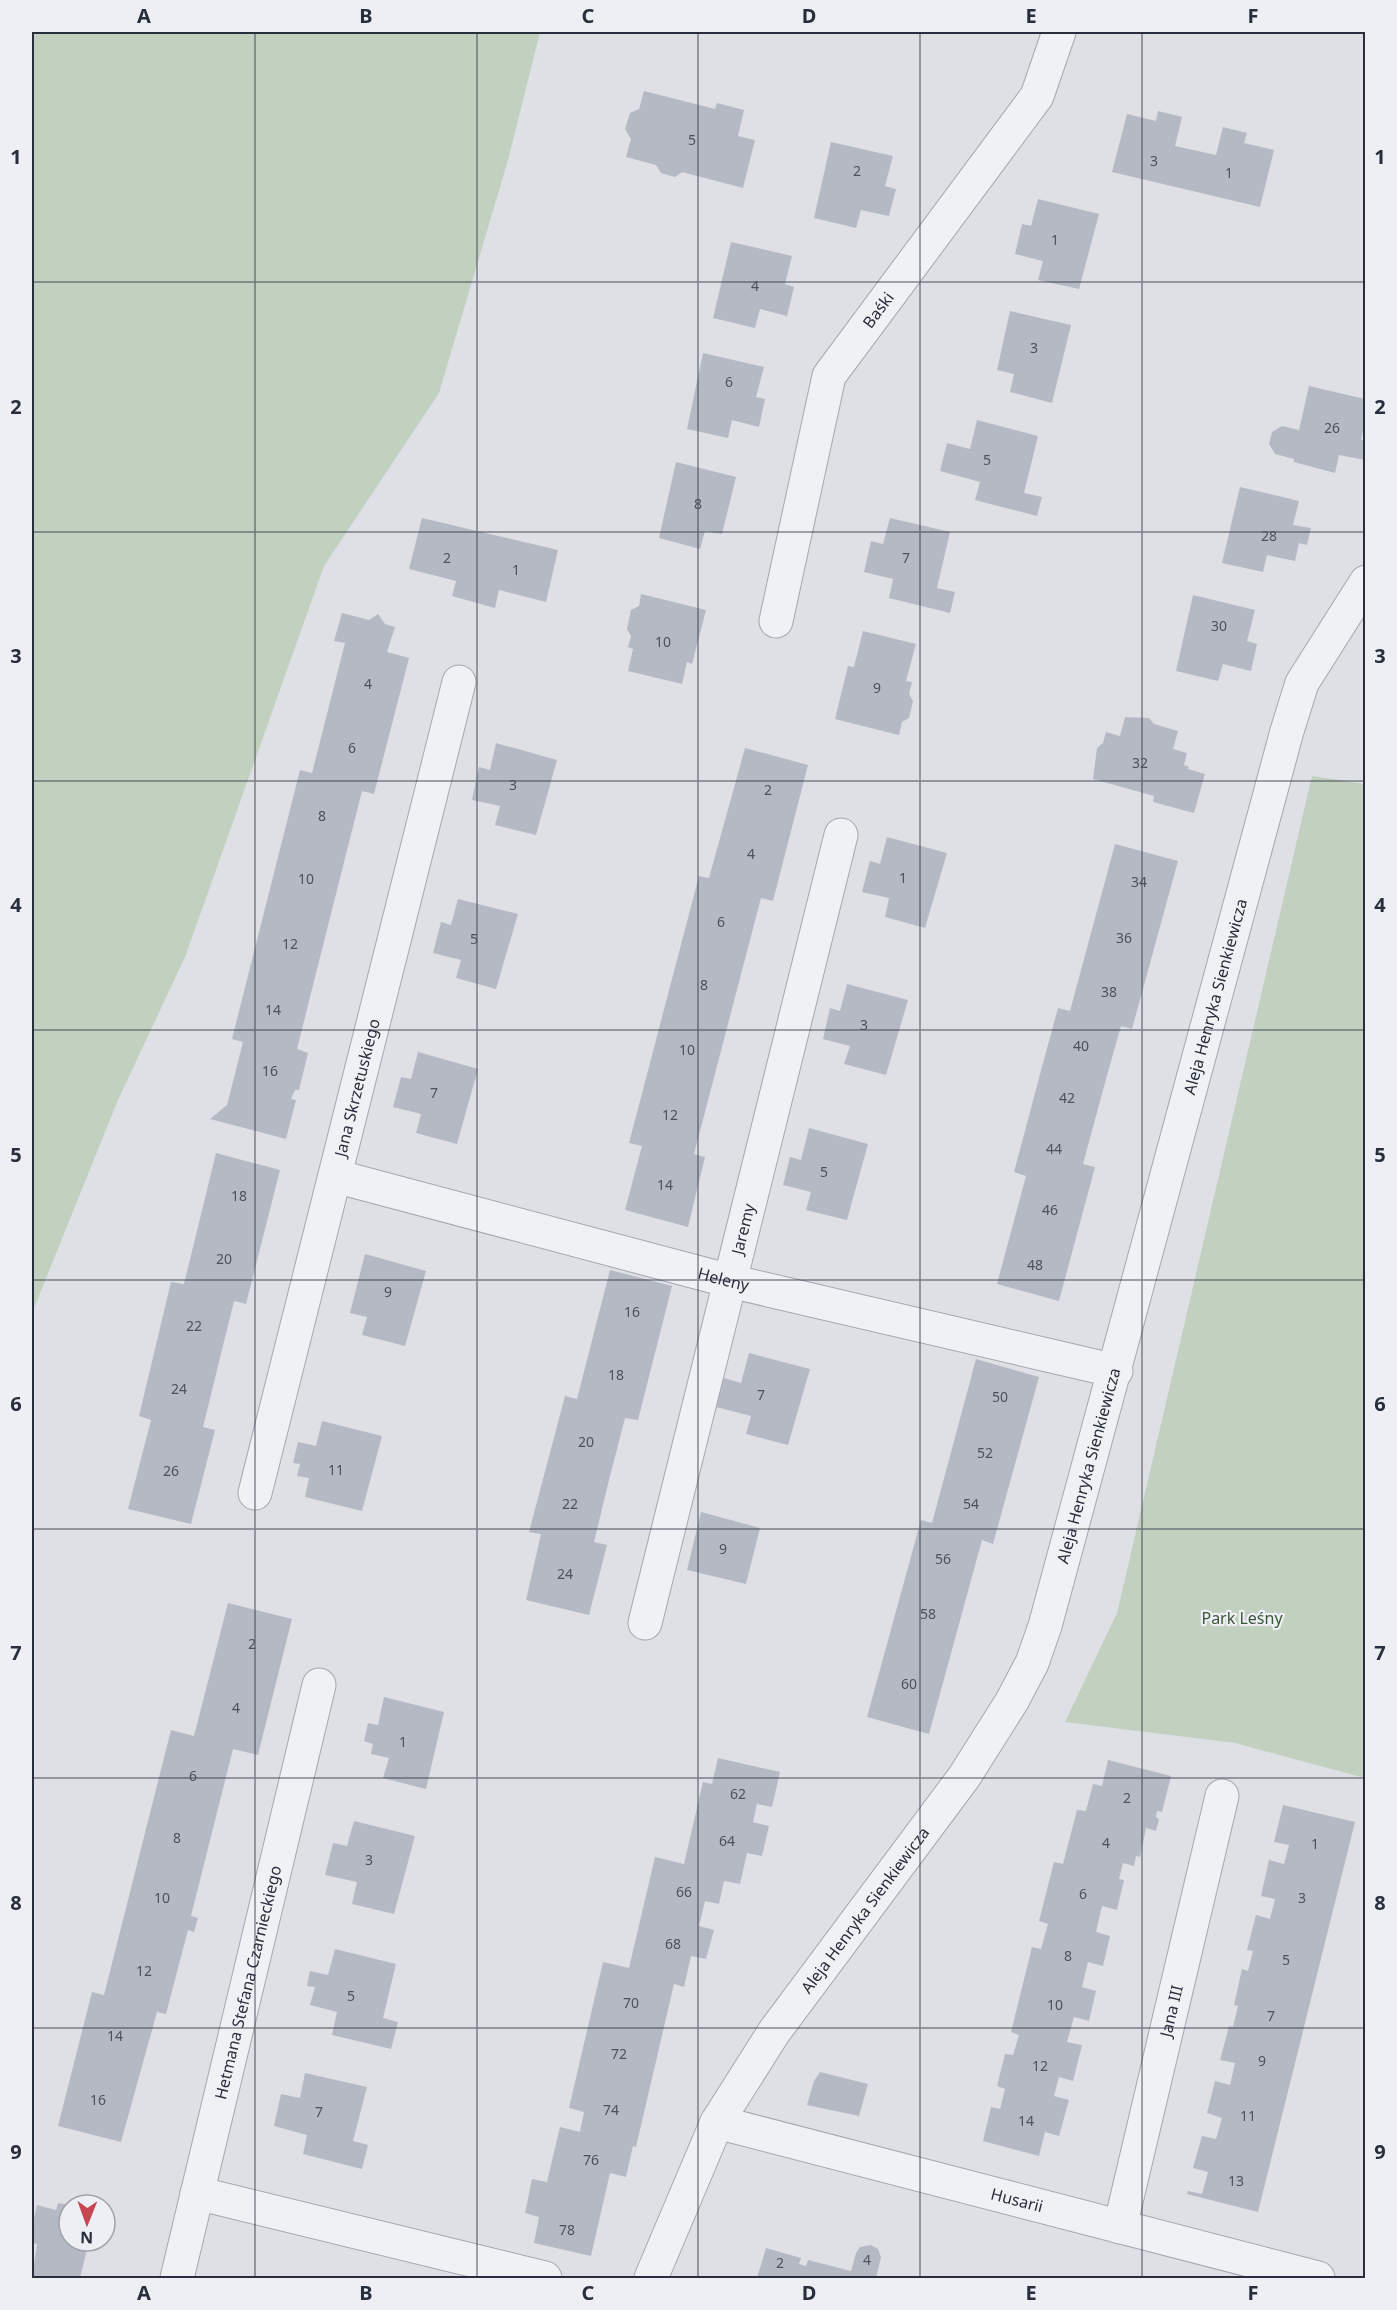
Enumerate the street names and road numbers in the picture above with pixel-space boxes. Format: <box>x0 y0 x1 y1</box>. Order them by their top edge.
street label: Baśki <box>857 287 899 332</box>
street label: Aleja Henryka Sienkiewicza <box>1178 896 1252 1097</box>
street label: Jana Skrzetuskiego <box>329 1016 385 1161</box>
street label: Jaremy <box>726 1200 760 1259</box>
street label: Heleny <box>695 1262 752 1296</box>
street label: Aleja Henryka Sienkiewicza <box>1051 1365 1125 1566</box>
street label: Aleja Henryka Sienkiewicza <box>796 1822 934 1998</box>
street label: Hetmana Stefana Czarnieckiego <box>209 1863 286 2102</box>
street label: Jana III <box>1154 1983 1188 2041</box>
street label: Husarii <box>988 2183 1046 2217</box>

